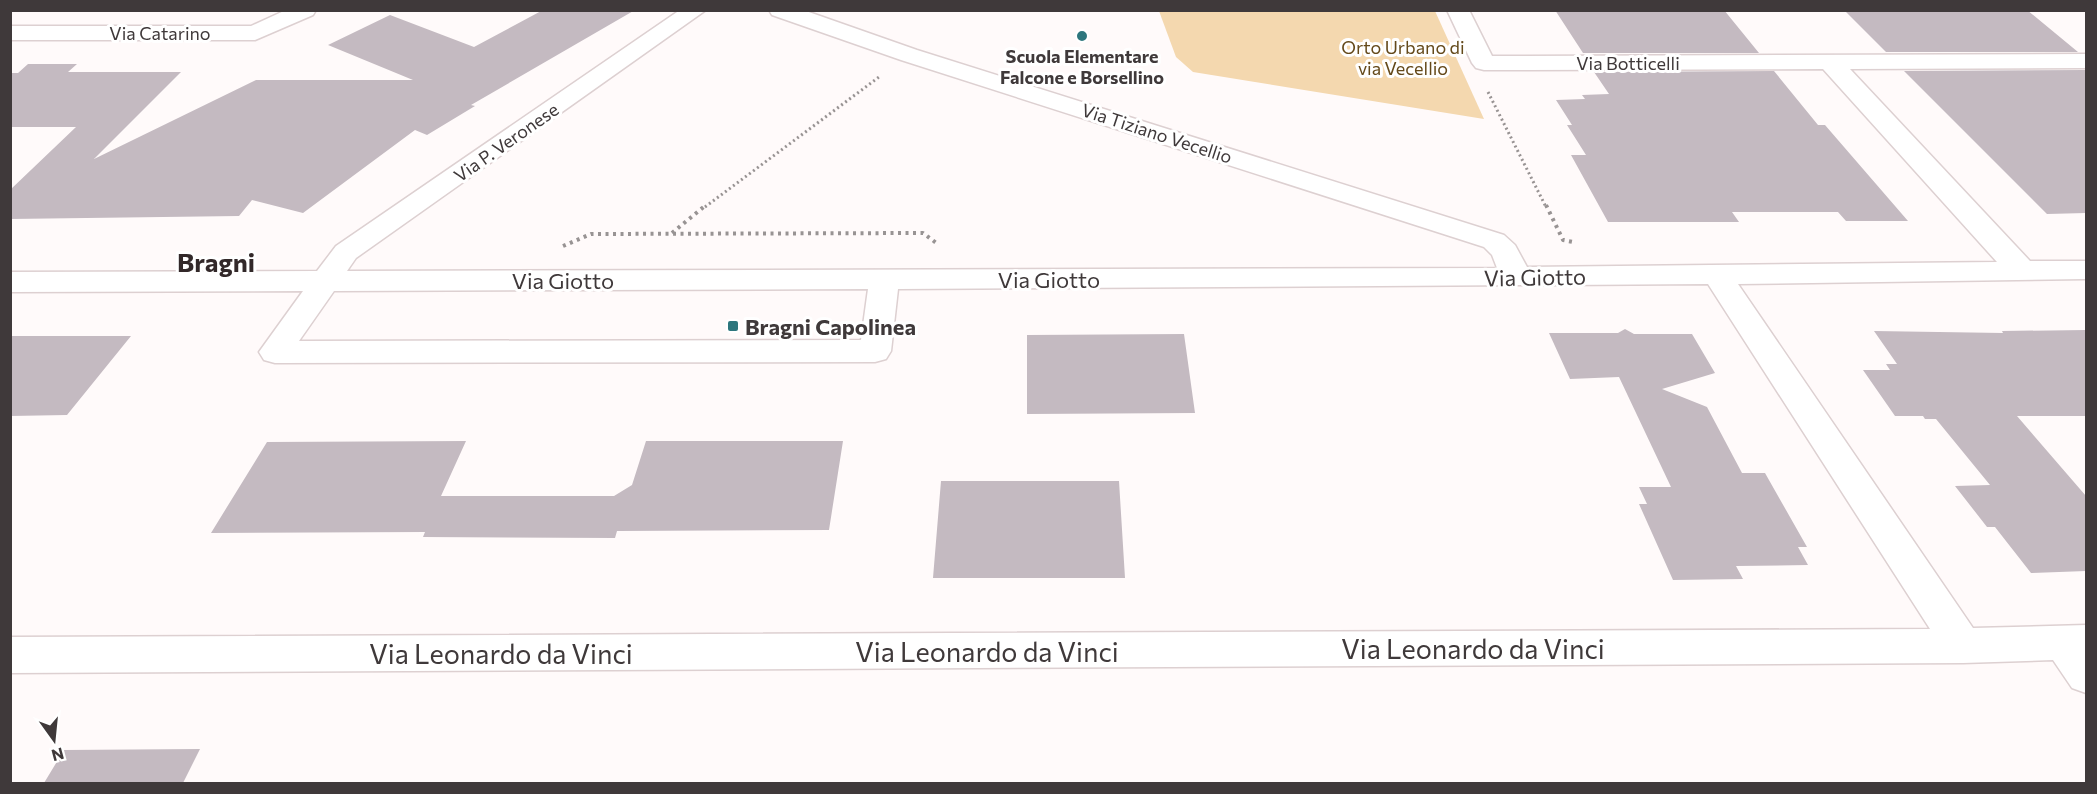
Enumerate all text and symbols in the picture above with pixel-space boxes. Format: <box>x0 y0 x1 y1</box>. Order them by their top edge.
street label: Via Catarino <box>109 22 211 44</box>
marker: Scuola Elementare Falcone e Borsellino <box>1075 29 1089 43</box>
park label: Orto Urbano di via Vecellio <box>1341 36 1465 79</box>
place label: Scuola Elementare Falcone e Borsellino <box>1000 45 1164 88</box>
street label: Via Botticelli <box>1576 52 1680 74</box>
street label: Via P. Veronese <box>449 98 563 186</box>
street label: Via Tiziano Vecellio <box>1079 98 1235 168</box>
district label: Bragni <box>177 246 255 277</box>
street label: Via Giotto <box>1484 263 1586 291</box>
street label: Via Giotto <box>998 266 1100 293</box>
street label: Via Giotto <box>512 267 614 294</box>
place label: Bragni Capolinea <box>745 313 916 340</box>
marker: Bragni Capolinea <box>726 319 740 333</box>
street label: Via Leonardo da Vinci <box>1341 632 1605 665</box>
street label: Via Leonardo da Vinci <box>855 635 1119 668</box>
street label: Via Leonardo da Vinci <box>369 637 633 670</box>
north arrow <box>24 710 84 770</box>
text: N <box>50 744 66 766</box>

